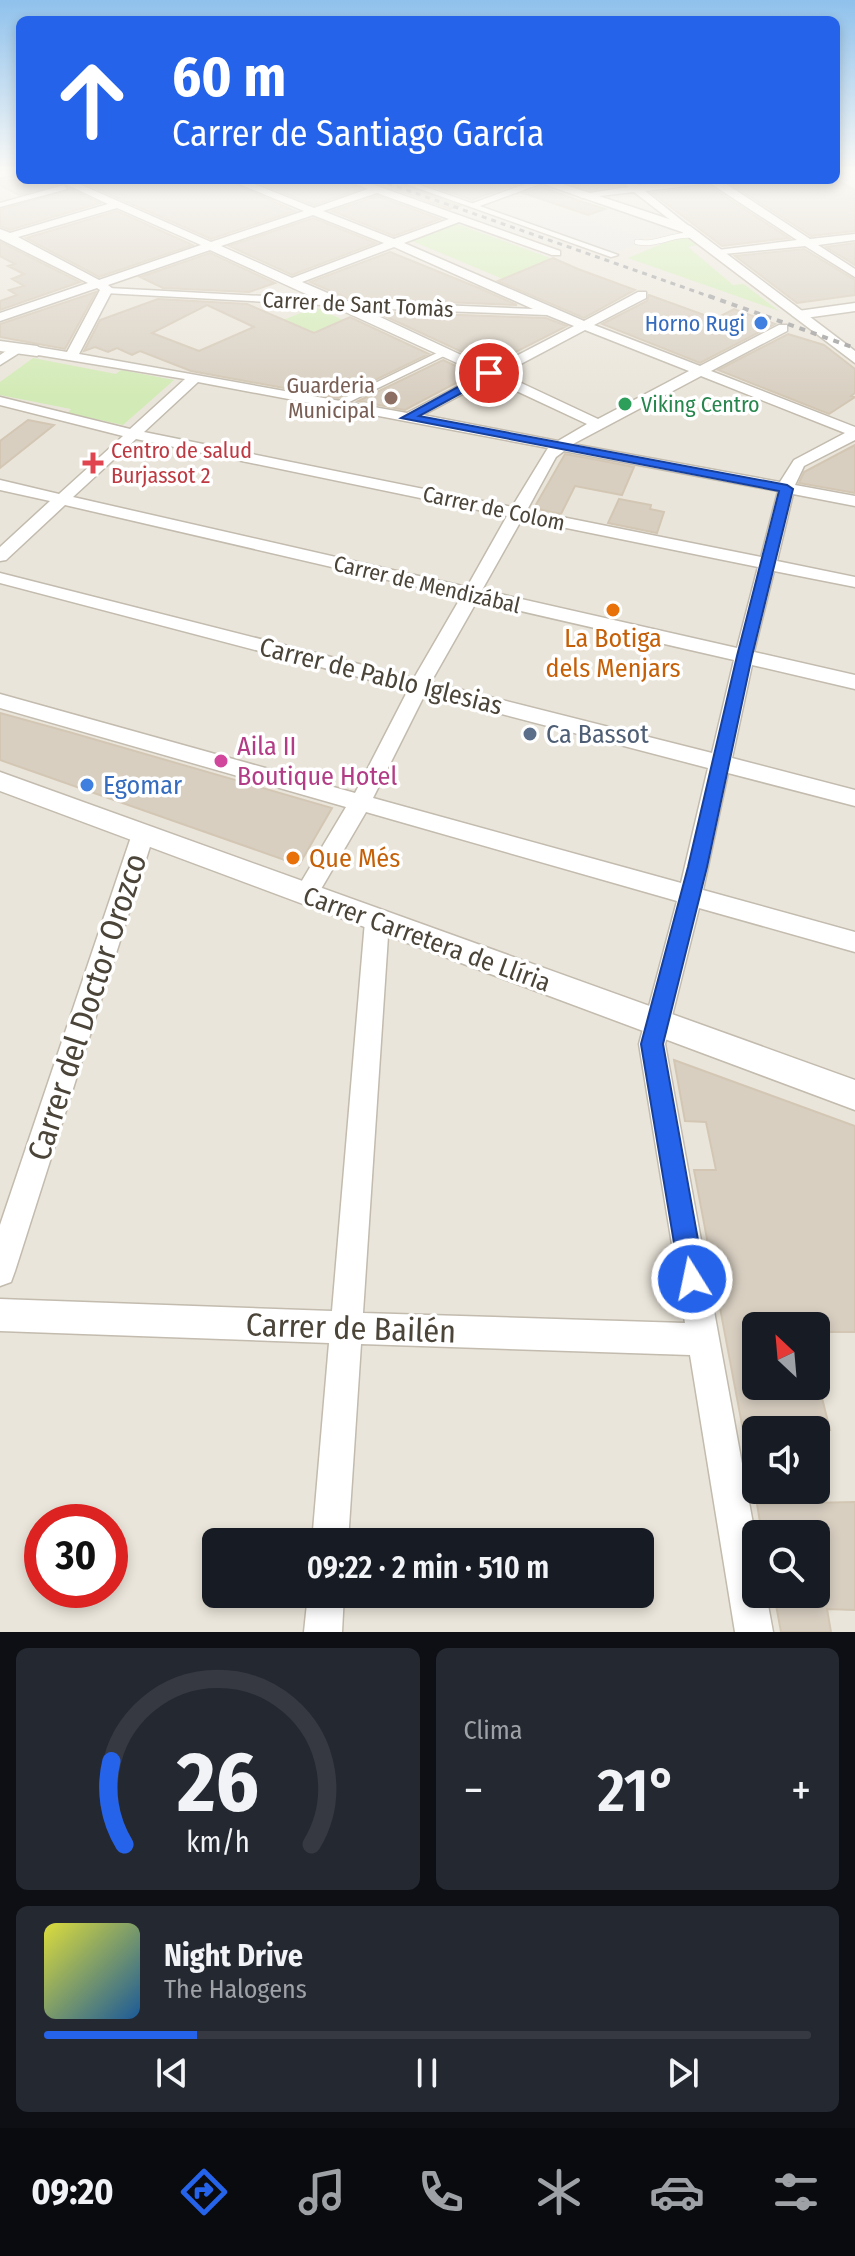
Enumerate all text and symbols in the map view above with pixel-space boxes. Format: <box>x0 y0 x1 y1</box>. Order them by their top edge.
text: 60 m <box>172 44 286 111</box>
icon: ahead <box>40 48 144 152</box>
text: Carrer de Santiago García <box>172 112 544 156</box>
street label: Carrer de Sant Tomàs <box>262 286 454 323</box>
place label: Horno Rugi <box>645 310 745 337</box>
marker: Horno Rugi <box>752 314 770 332</box>
pin <box>455 339 523 407</box>
icon: arrive <box>467 351 511 395</box>
place label: Guarderia Municipal <box>286 372 375 424</box>
marker: Guarderia Municipal <box>382 389 400 407</box>
place label: Viking Centro <box>641 391 760 418</box>
marker: Viking Centro <box>616 395 634 413</box>
place label: Centro de salud Burjassot 2 <box>111 437 252 489</box>
marker: Centro de salud Burjassot 2 <box>82 452 104 474</box>
street label: Carrer de Colom <box>420 480 567 537</box>
street label: Carrer de Mendizábal <box>331 550 523 619</box>
marker: La Botiga dels Menjars <box>604 601 622 619</box>
place label: La Botiga dels Menjars <box>546 623 681 684</box>
street label: Carrer de Pablo Iglesias <box>256 631 506 722</box>
place label: Ca Bassot <box>546 719 649 750</box>
marker: Ca Bassot <box>521 725 539 743</box>
place label: Aila II Boutique Hotel <box>237 731 397 792</box>
marker: Aila II Boutique Hotel <box>212 752 230 770</box>
place label: Egomar <box>103 770 182 801</box>
marker: Egomar <box>78 776 96 794</box>
place label: Que Més <box>309 843 400 874</box>
street label: Carrer del Doctor Orozco <box>19 849 155 1165</box>
marker: Que Més <box>284 849 302 867</box>
street label: Carrer Carretera de Llíria <box>299 880 555 999</box>
position arrow <box>650 1237 734 1321</box>
street label: Carrer de Bailén <box>245 1305 457 1351</box>
north arrow <box>742 1312 830 1400</box>
map controls <box>742 1312 830 1608</box>
button: sound <box>742 1416 830 1504</box>
speed limit sign: 30 <box>24 1504 128 1608</box>
button: search <box>742 1520 830 1608</box>
text: 09:22 · 2 min · 510 m <box>307 1550 549 1586</box>
text: Clima <box>464 1715 523 1746</box>
text: 26 <box>176 1733 259 1833</box>
text: 21° <box>597 1755 677 1827</box>
text: − <box>464 1764 483 1817</box>
text: + <box>791 1764 811 1817</box>
text: km/h <box>186 1825 250 1860</box>
text: Night Drive <box>164 1938 303 1974</box>
text: The Halogens <box>164 1974 307 2005</box>
icon: previous <box>150 2051 194 2095</box>
icon: pause <box>405 2051 449 2095</box>
icon: next <box>661 2051 705 2095</box>
icon: directions <box>176 2164 232 2220</box>
icon: music <box>294 2164 350 2220</box>
icon: phone <box>413 2164 469 2220</box>
icon: climate <box>531 2164 587 2220</box>
icon: car <box>649 2164 705 2220</box>
icon: filters <box>768 2164 824 2220</box>
text: 09:20 <box>31 2170 114 2214</box>

